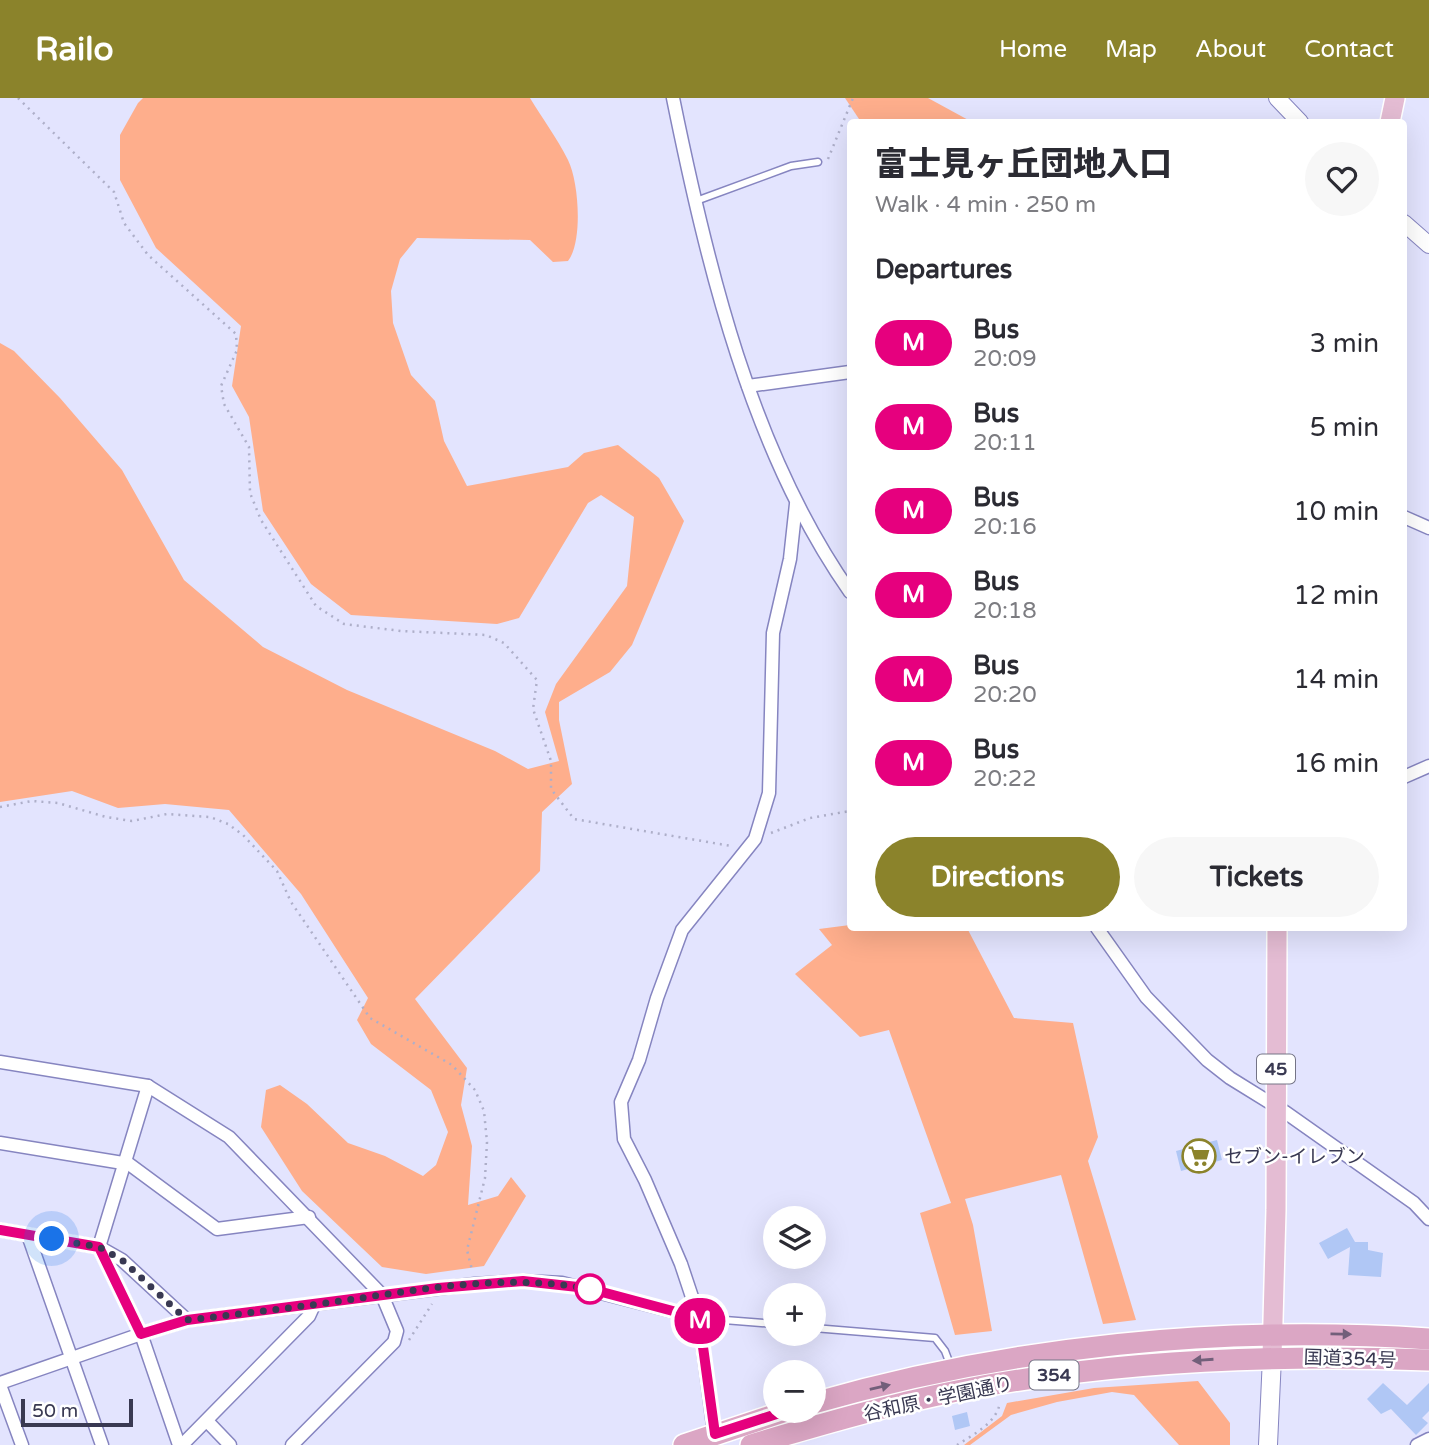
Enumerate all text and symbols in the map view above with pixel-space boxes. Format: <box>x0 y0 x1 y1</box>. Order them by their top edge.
text: Railo <box>35 30 114 69</box>
text: Home <box>999 35 1067 64</box>
text: Map <box>1105 35 1157 64</box>
text: About <box>1195 35 1266 64</box>
text: Contact <box>1304 35 1394 64</box>
button: heart <box>1305 142 1379 216</box>
text: 富士見ヶ丘団地入口 <box>875 145 1172 184</box>
text: Walk · 4 min · 250 m <box>875 191 1096 219</box>
text: Departures <box>875 254 1012 285</box>
text: Bus <box>973 314 1019 345</box>
text: M <box>902 328 925 357</box>
text: 3 min <box>1310 328 1379 359</box>
text: 20:09 <box>973 345 1037 373</box>
text: Bus <box>973 398 1019 429</box>
text: M <box>902 412 925 441</box>
text: 5 min <box>1310 412 1379 443</box>
text: 20:11 <box>973 429 1037 457</box>
text: Bus <box>973 482 1019 513</box>
text: M <box>902 496 925 525</box>
text: 10 min <box>1293 496 1379 527</box>
text: 20:16 <box>973 513 1037 541</box>
text: Bus <box>973 566 1019 597</box>
text: M <box>902 580 925 609</box>
text: 12 min <box>1293 580 1379 611</box>
text: 20:18 <box>973 597 1037 625</box>
text: Bus <box>973 650 1019 681</box>
text: M <box>902 664 925 693</box>
text: 14 min <box>1293 664 1379 695</box>
text: 20:20 <box>973 681 1037 709</box>
text: Bus <box>973 734 1019 765</box>
text: M <box>902 748 925 777</box>
text: 16 min <box>1293 748 1379 779</box>
text: 20:22 <box>973 765 1037 793</box>
button: Directions <box>875 837 1120 917</box>
button: Tickets <box>1134 837 1379 917</box>
road number: 45 <box>1257 1054 1295 1084</box>
supermarket icon: セブン-イレブン <box>1180 1137 1218 1175</box>
place label: セブン-イレブン <box>1224 1146 1365 1168</box>
map controls <box>763 1206 826 1423</box>
button: layers <box>763 1206 826 1269</box>
your location <box>34 1221 69 1256</box>
unlabelled marker <box>575 1274 605 1304</box>
button: + <box>763 1283 826 1346</box>
line badge: M <box>677 1298 723 1344</box>
text: M <box>688 1306 712 1335</box>
one-way arrow <box>1331 1328 1353 1340</box>
street label: 国道354号 <box>1303 1346 1397 1372</box>
one-way arrow <box>1192 1355 1214 1366</box>
button: − <box>763 1360 826 1423</box>
road number: 354 <box>1030 1360 1078 1390</box>
street label: 谷和原・学園通り <box>862 1372 1015 1426</box>
one-way arrow <box>869 1381 891 1392</box>
scale bar <box>21 1396 133 1428</box>
text: 50 m <box>32 1400 78 1422</box>

